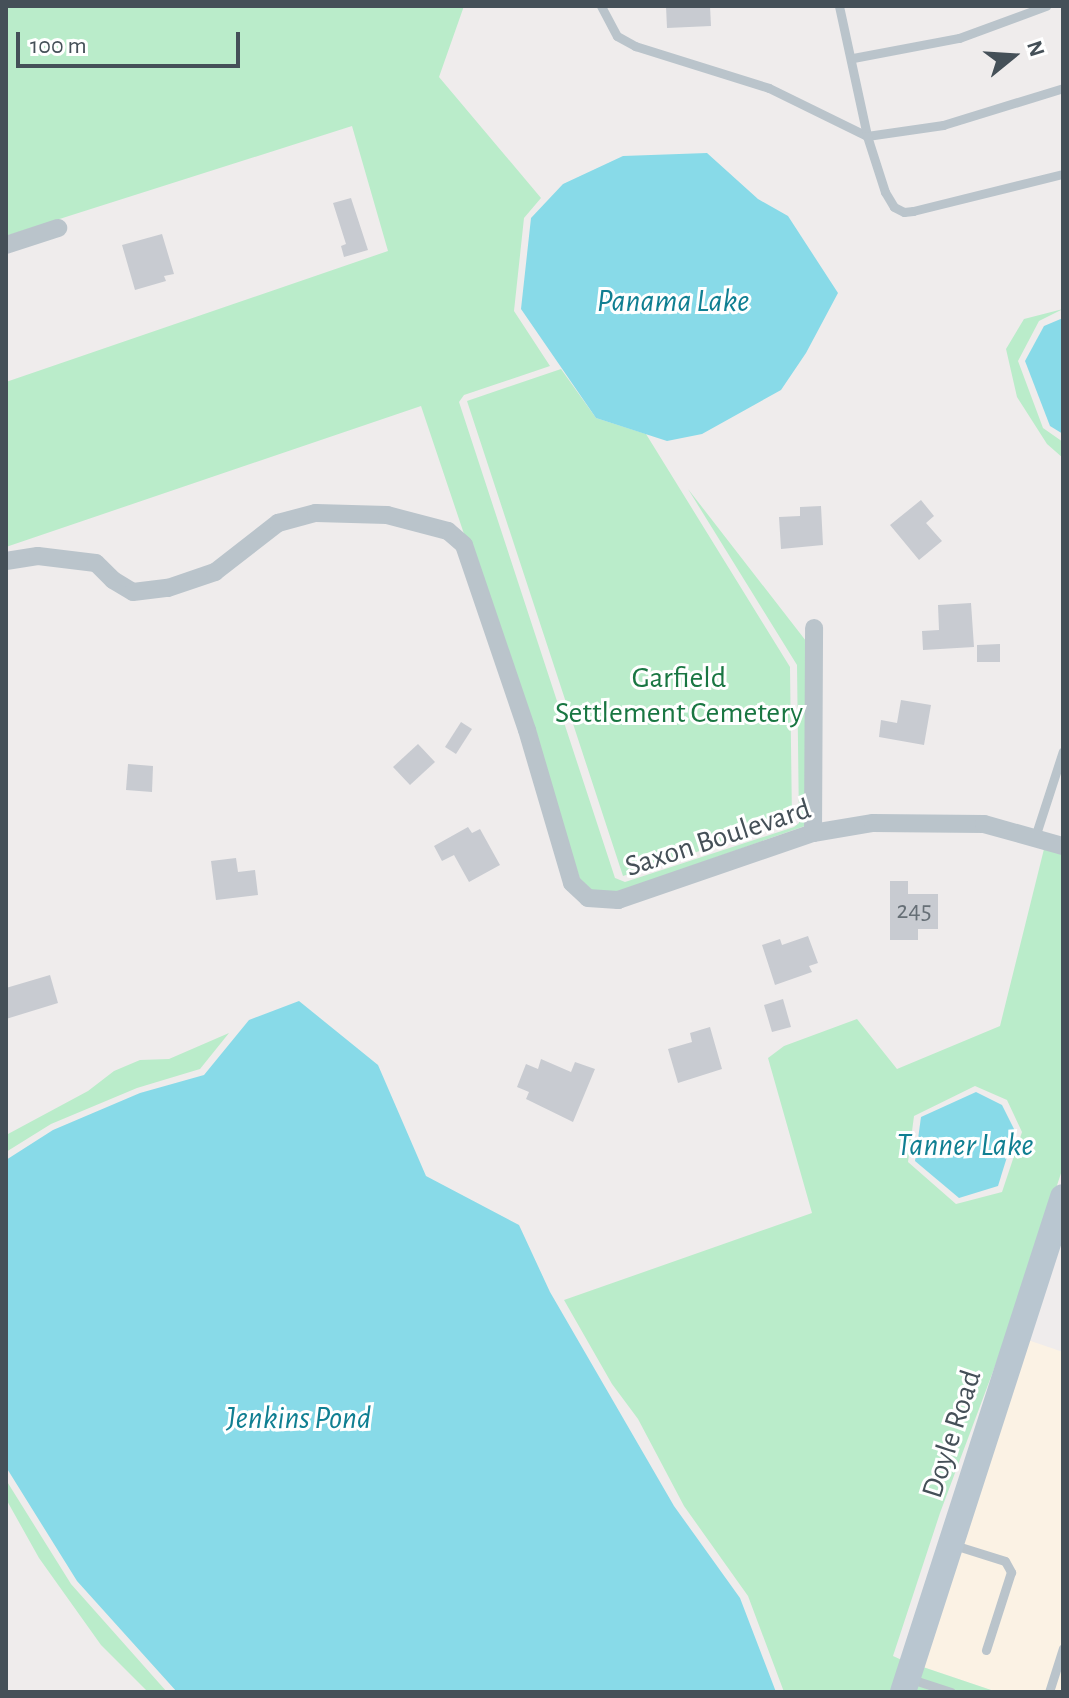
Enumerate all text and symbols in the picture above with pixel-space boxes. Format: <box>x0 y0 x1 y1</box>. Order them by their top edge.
scale bar <box>20 16 244 66</box>
north arrow <box>973 16 1053 96</box>
text: 100 m <box>30 34 87 58</box>
text: N <box>1023 38 1049 59</box>
water label: Panama Lake <box>597 282 749 320</box>
park label: Garfield Settlement Cemetery <box>555 660 803 730</box>
street label: Saxon Boulevard <box>621 791 815 885</box>
house number: 245 <box>896 895 932 927</box>
water label: Tanner Lake <box>896 1126 1034 1164</box>
street label: Doyle Road <box>914 1365 990 1503</box>
water label: Jenkins Pond <box>227 1399 371 1437</box>

